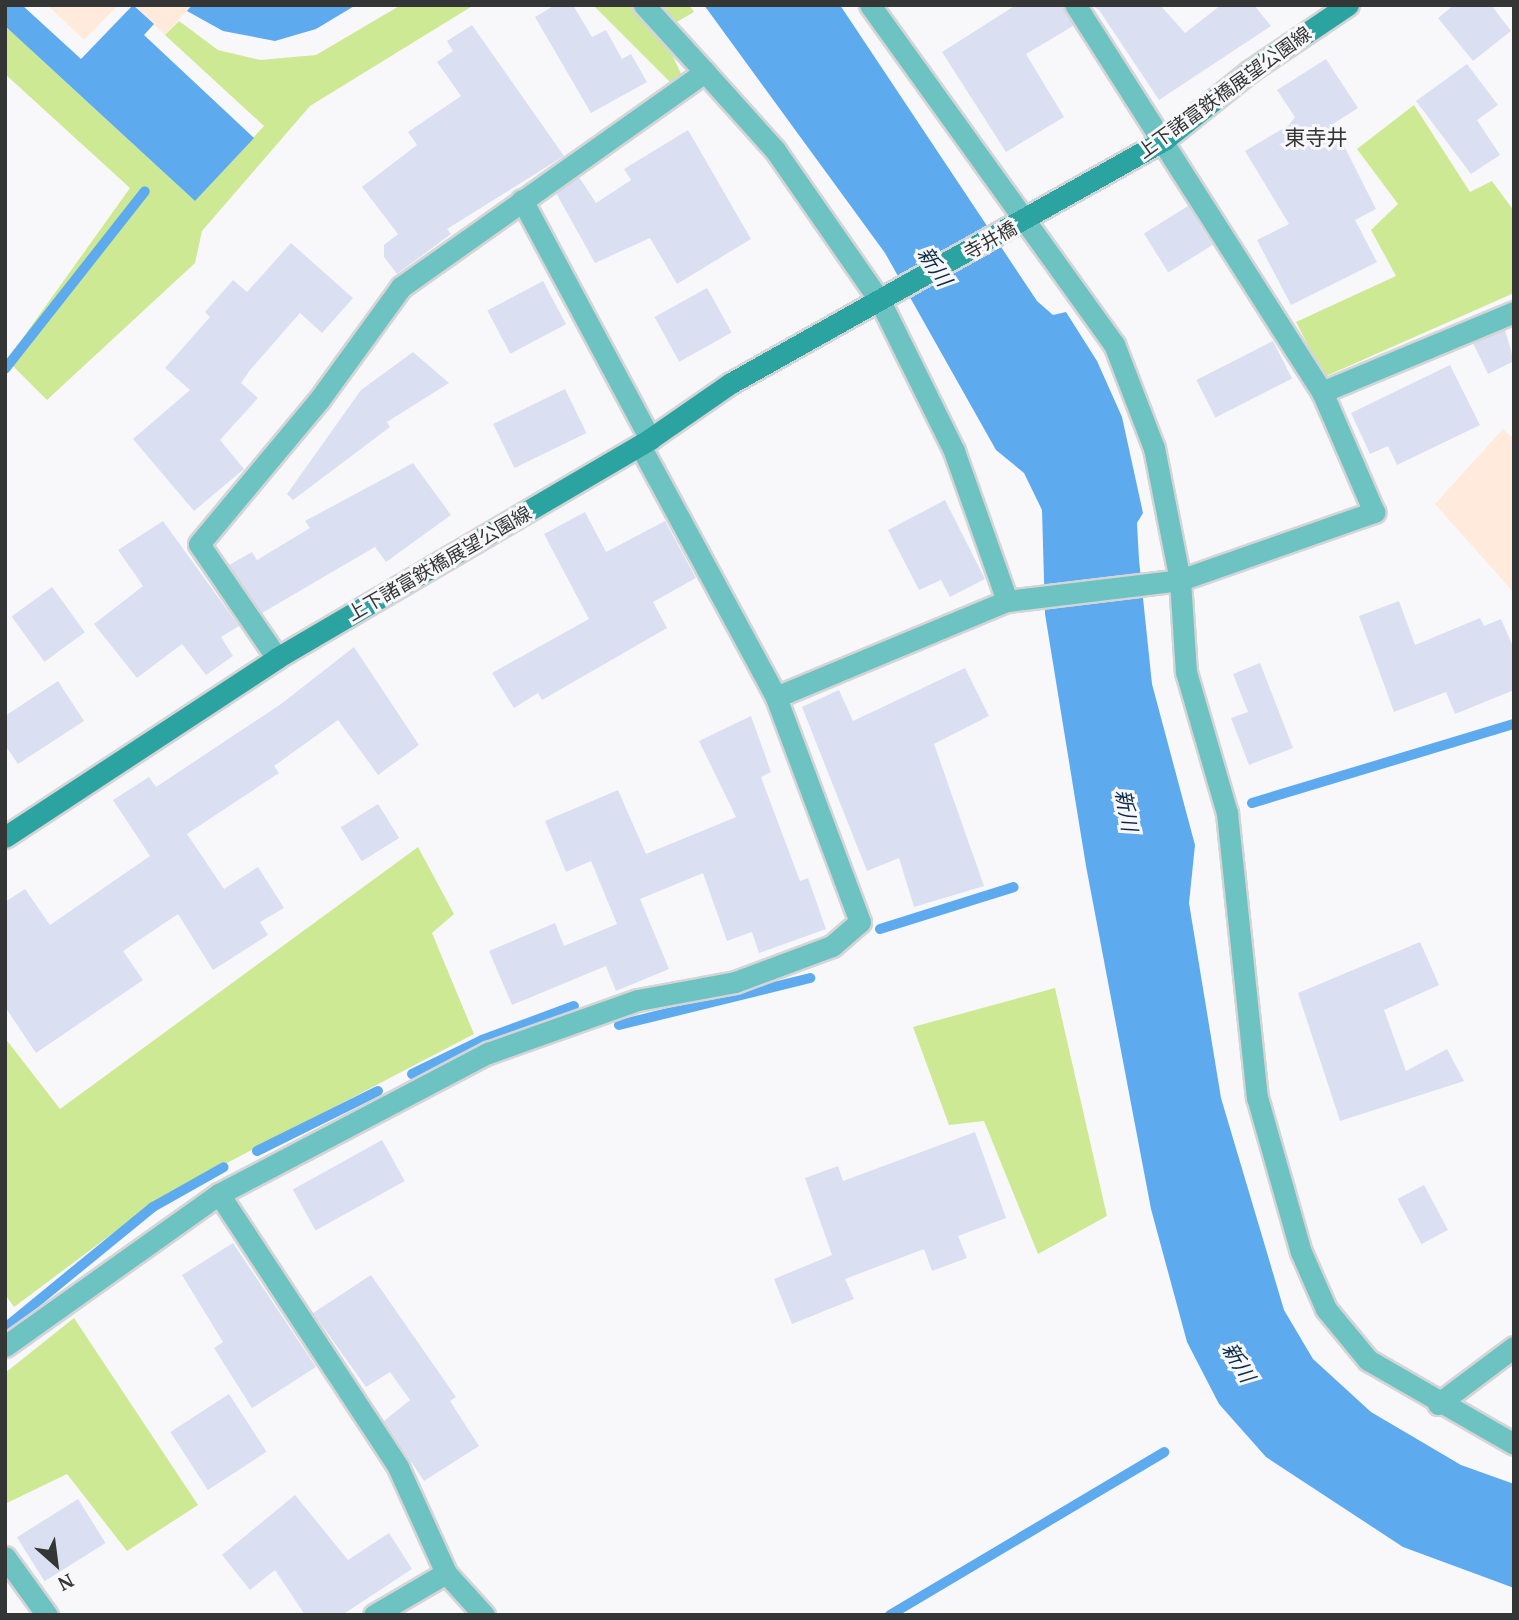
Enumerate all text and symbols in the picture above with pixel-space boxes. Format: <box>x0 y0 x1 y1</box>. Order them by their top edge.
street label: 上下諸富鉄橋展望公園線 <box>1133 21 1315 163</box>
district label: 東寺井 <box>1285 124 1347 150</box>
street label: 寺井橋 <box>960 216 1020 264</box>
water label: 新川 <box>913 242 957 290</box>
street label: 上下諸富鉄橋展望公園線 <box>343 501 535 625</box>
water label: 新川 <box>1111 787 1143 833</box>
water label: 新川 <box>1217 1338 1261 1386</box>
north arrow <box>21 1529 91 1599</box>
text: N <box>54 1569 78 1597</box>

